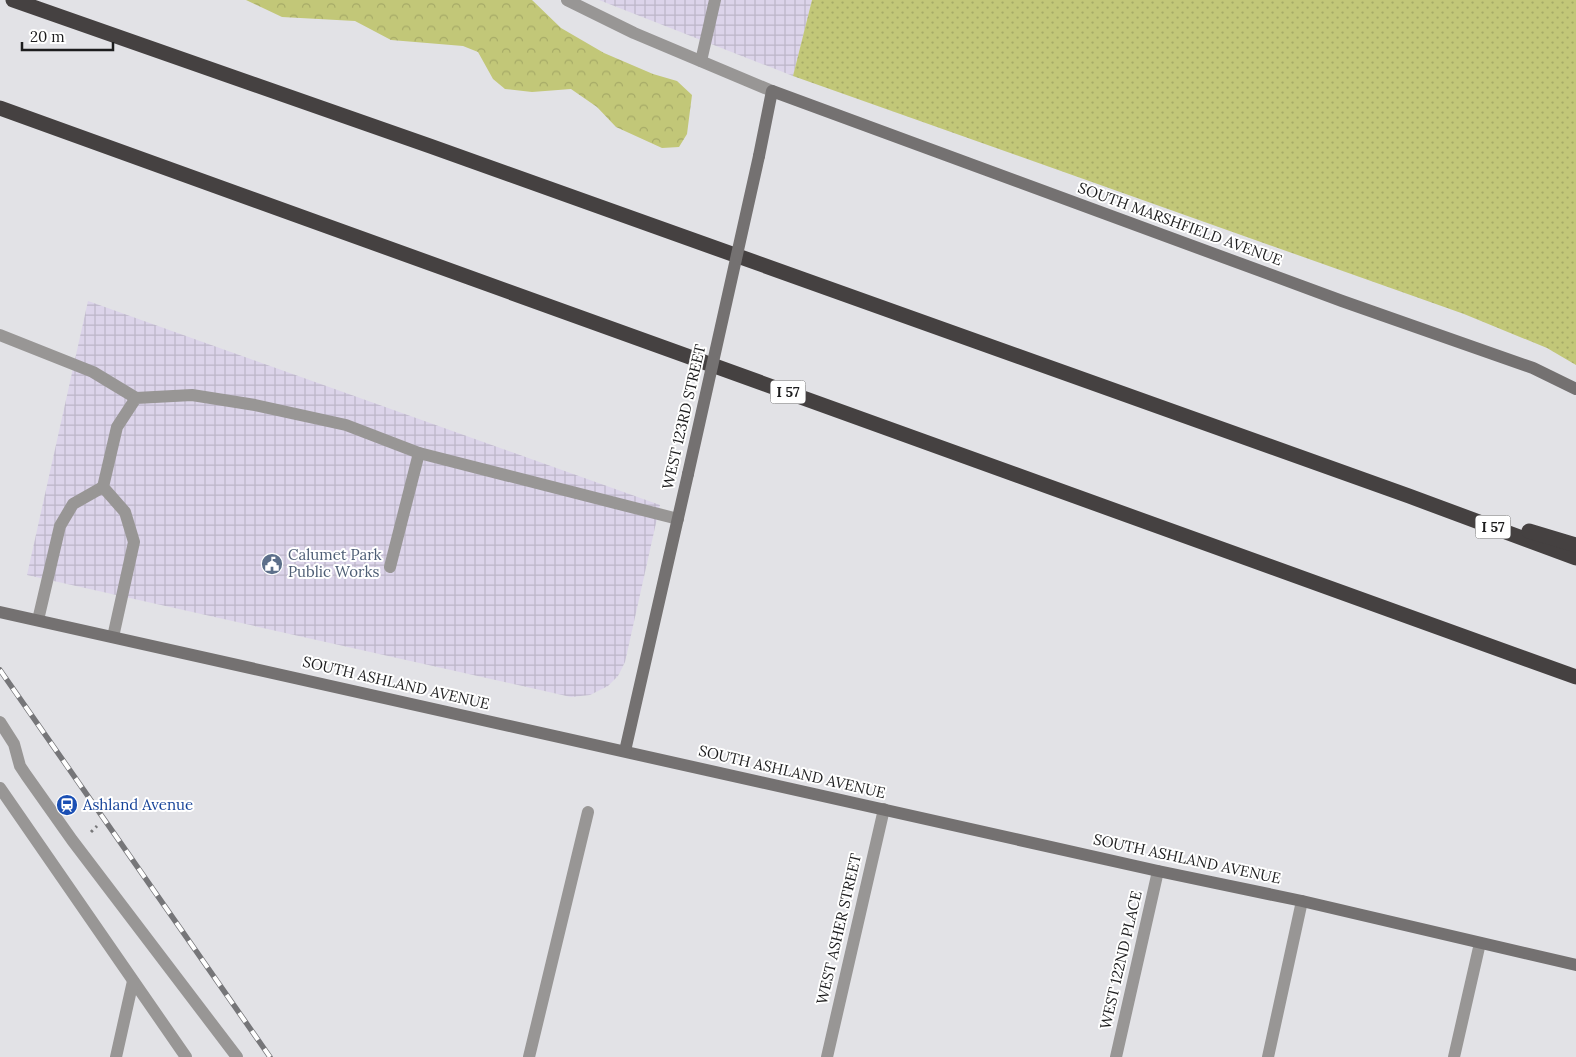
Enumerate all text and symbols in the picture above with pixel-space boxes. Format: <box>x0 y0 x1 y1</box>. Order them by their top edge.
scale bar <box>22 20 114 52</box>
text: 20 m <box>30 27 65 46</box>
street label: SOUTH MARSHFIELD AVENUE <box>1075 178 1285 269</box>
street label: WEST 123RD STREET <box>658 342 710 491</box>
road number: I 57 <box>770 381 806 404</box>
road number: I 57 <box>1476 516 1510 538</box>
place label: Calumet Park Public Works <box>288 545 382 581</box>
public building icon: Calumet Park Public Works <box>260 552 284 576</box>
street label: SOUTH ASHLAND AVENUE <box>301 652 491 713</box>
street label: SOUTH ASHLAND AVENUE <box>697 741 887 802</box>
station icon: Ashland Avenue <box>55 793 79 817</box>
place label: Ashland Avenue <box>82 795 193 814</box>
street label: SOUTH ASHLAND AVENUE <box>1092 829 1283 888</box>
street label: WEST ASHER STREET <box>812 851 865 1006</box>
street label: WEST 122ND PLACE <box>1095 889 1146 1031</box>

